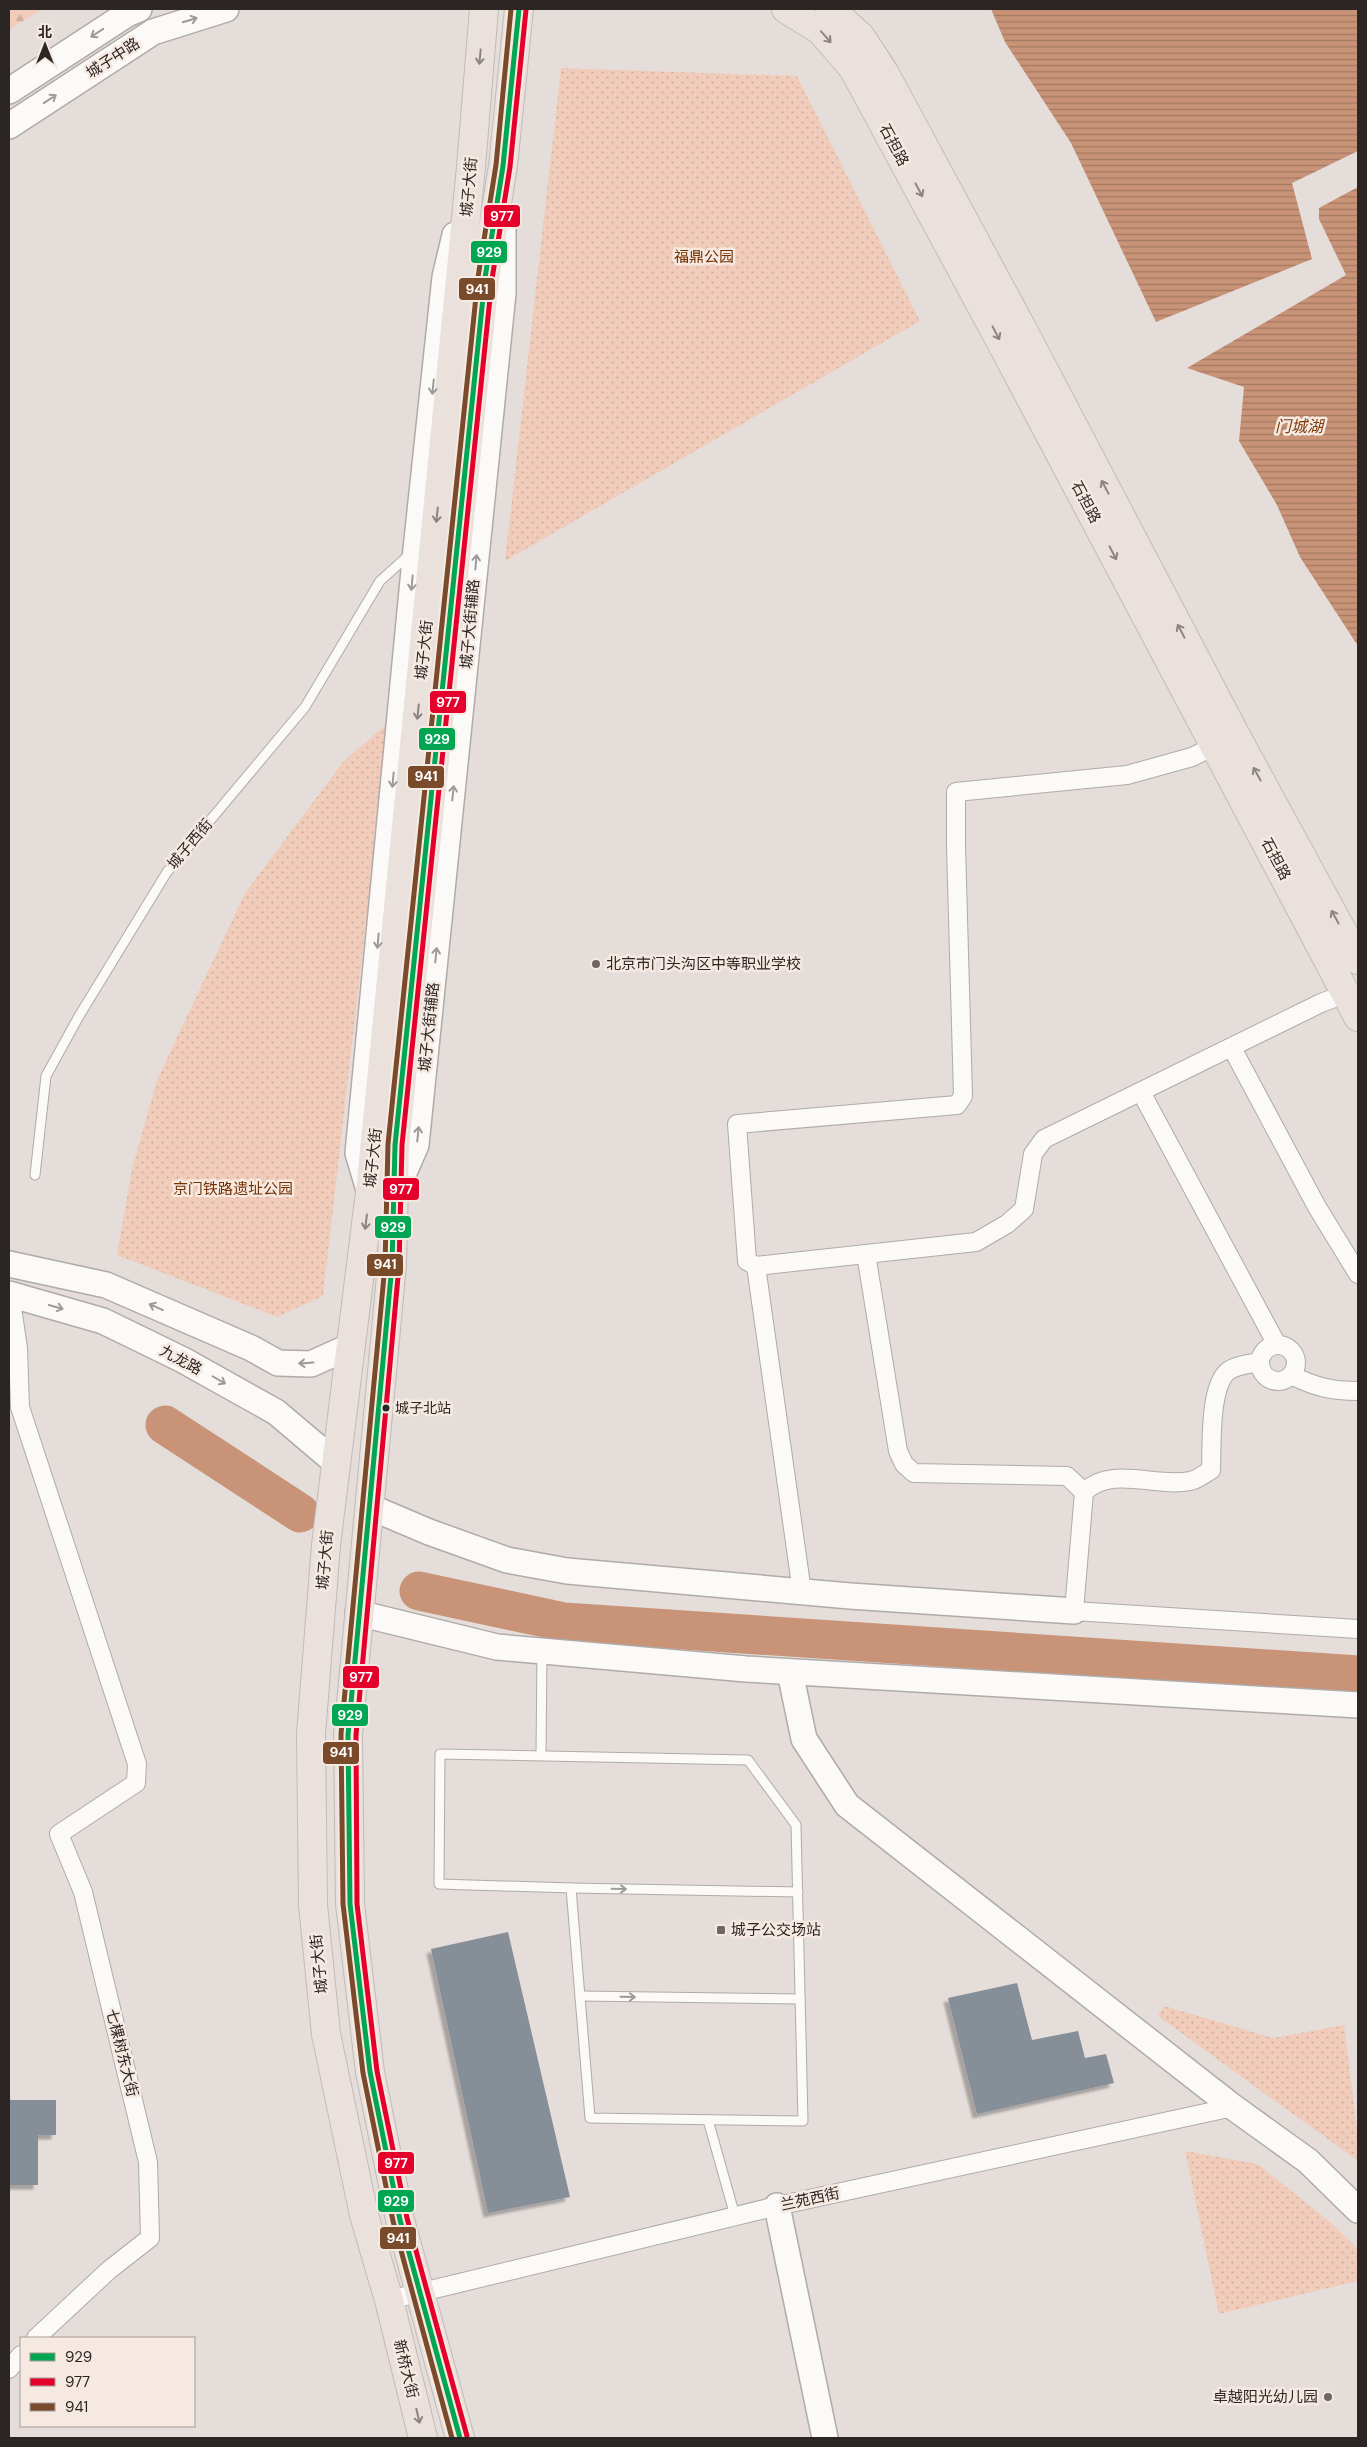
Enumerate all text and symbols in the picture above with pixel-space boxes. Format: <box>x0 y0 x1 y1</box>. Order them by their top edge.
one-way arrow <box>182 15 198 24</box>
north arrow <box>20 20 70 70</box>
text: 北 <box>38 23 52 41</box>
one-way arrow <box>90 28 104 39</box>
one-way arrow <box>820 30 831 43</box>
street label: 城子中路 <box>82 33 144 83</box>
one-way arrow <box>475 49 485 65</box>
one-way arrow <box>42 94 56 104</box>
street label: 石担路 <box>875 120 913 170</box>
street label: 城子大街 <box>456 156 482 218</box>
one-way arrow <box>914 182 924 197</box>
line badge: 977 <box>483 204 521 228</box>
text: 977 <box>490 207 514 225</box>
line badge: 929 <box>470 240 508 264</box>
text: 929 <box>476 243 502 261</box>
park label: 福鼎公园 <box>674 247 734 267</box>
line badge: 941 <box>458 277 496 301</box>
text: 941 <box>465 280 489 298</box>
one-way arrow <box>991 325 1001 340</box>
one-way arrow <box>428 378 438 394</box>
water label: 门城湖 <box>1275 416 1326 437</box>
street label: 石担路 <box>1067 477 1105 527</box>
one-way arrow <box>1100 480 1109 495</box>
one-way arrow <box>432 507 442 523</box>
one-way arrow <box>1108 546 1118 561</box>
one-way arrow <box>471 554 481 570</box>
one-way arrow <box>407 575 417 591</box>
street label: 城子大街辅路 <box>456 578 484 670</box>
street label: 城子大街 <box>411 619 437 681</box>
one-way arrow <box>1176 624 1185 639</box>
line badge: 977 <box>429 690 467 714</box>
text: 977 <box>436 693 460 711</box>
one-way arrow <box>413 704 422 720</box>
line badge: 929 <box>418 727 456 751</box>
text: 929 <box>424 730 450 748</box>
line badge: 941 <box>407 765 445 789</box>
text: 941 <box>414 767 438 785</box>
one-way arrow <box>1252 767 1262 782</box>
one-way arrow <box>389 771 398 787</box>
one-way arrow <box>449 785 458 801</box>
street label: 城子西街 <box>163 815 217 873</box>
street label: 石担路 <box>1257 834 1295 884</box>
one-way arrow <box>1330 910 1339 925</box>
one-way arrow <box>373 933 383 949</box>
one-way arrow <box>432 947 441 963</box>
place label: 北京市门头沟区中等职业学校 <box>606 954 801 974</box>
marker: 北京市门头沟区中等职业学校 <box>590 958 602 970</box>
street label: 城子大街辅路 <box>414 981 444 1073</box>
one-way arrow <box>413 1126 422 1142</box>
street label: 城子大街 <box>360 1127 386 1189</box>
line badge: 977 <box>382 1177 420 1201</box>
park label: 京门铁路遗址公园 <box>173 1179 293 1199</box>
text: 977 <box>389 1180 413 1198</box>
one-way arrow <box>361 1213 371 1229</box>
line badge: 929 <box>374 1215 412 1239</box>
text: 929 <box>380 1218 406 1236</box>
line badge: 941 <box>366 1253 404 1277</box>
text: 941 <box>373 1255 397 1273</box>
one-way arrow <box>149 1302 164 1312</box>
one-way arrow <box>47 1303 63 1313</box>
street label: 九龙路 <box>156 1341 206 1379</box>
one-way arrow <box>298 1358 314 1367</box>
one-way arrow <box>212 1376 226 1386</box>
place label: 城子北站 <box>395 1399 451 1417</box>
marker: 城子北站 <box>381 1403 391 1413</box>
street label: 城子大街 <box>312 1529 338 1591</box>
line badge: 977 <box>342 1665 380 1689</box>
text: 977 <box>349 1668 373 1686</box>
line badge: 929 <box>331 1703 369 1727</box>
text: 929 <box>337 1706 363 1724</box>
line badge: 941 <box>322 1741 360 1765</box>
text: 941 <box>329 1743 353 1761</box>
one-way arrow <box>611 1884 627 1893</box>
place label: 城子公交场站 <box>731 1920 821 1940</box>
marker: 城子公交场站 <box>715 1924 727 1936</box>
street label: 城子大街 <box>306 1933 332 1995</box>
one-way arrow <box>620 1992 636 2002</box>
street label: 七棵树东大街 <box>101 2007 143 2099</box>
line badge: 977 <box>377 2151 415 2175</box>
text: 977 <box>384 2154 408 2172</box>
street label: 兰苑西街 <box>779 2183 841 2215</box>
line badge: 929 <box>377 2189 415 2213</box>
text: 929 <box>383 2192 409 2210</box>
line badge: 941 <box>379 2226 417 2250</box>
text: 941 <box>386 2229 410 2247</box>
legend <box>20 2337 195 2427</box>
street label: 新桥大街 <box>389 2337 423 2401</box>
text: 929 <box>65 2347 92 2367</box>
text: 977 <box>65 2372 90 2392</box>
place label: 卓越阳光幼儿园 <box>1213 2387 1318 2407</box>
marker: 卓越阳光幼儿园 <box>1322 2391 1334 2403</box>
text: 941 <box>65 2397 88 2417</box>
one-way arrow <box>414 2407 423 2423</box>

